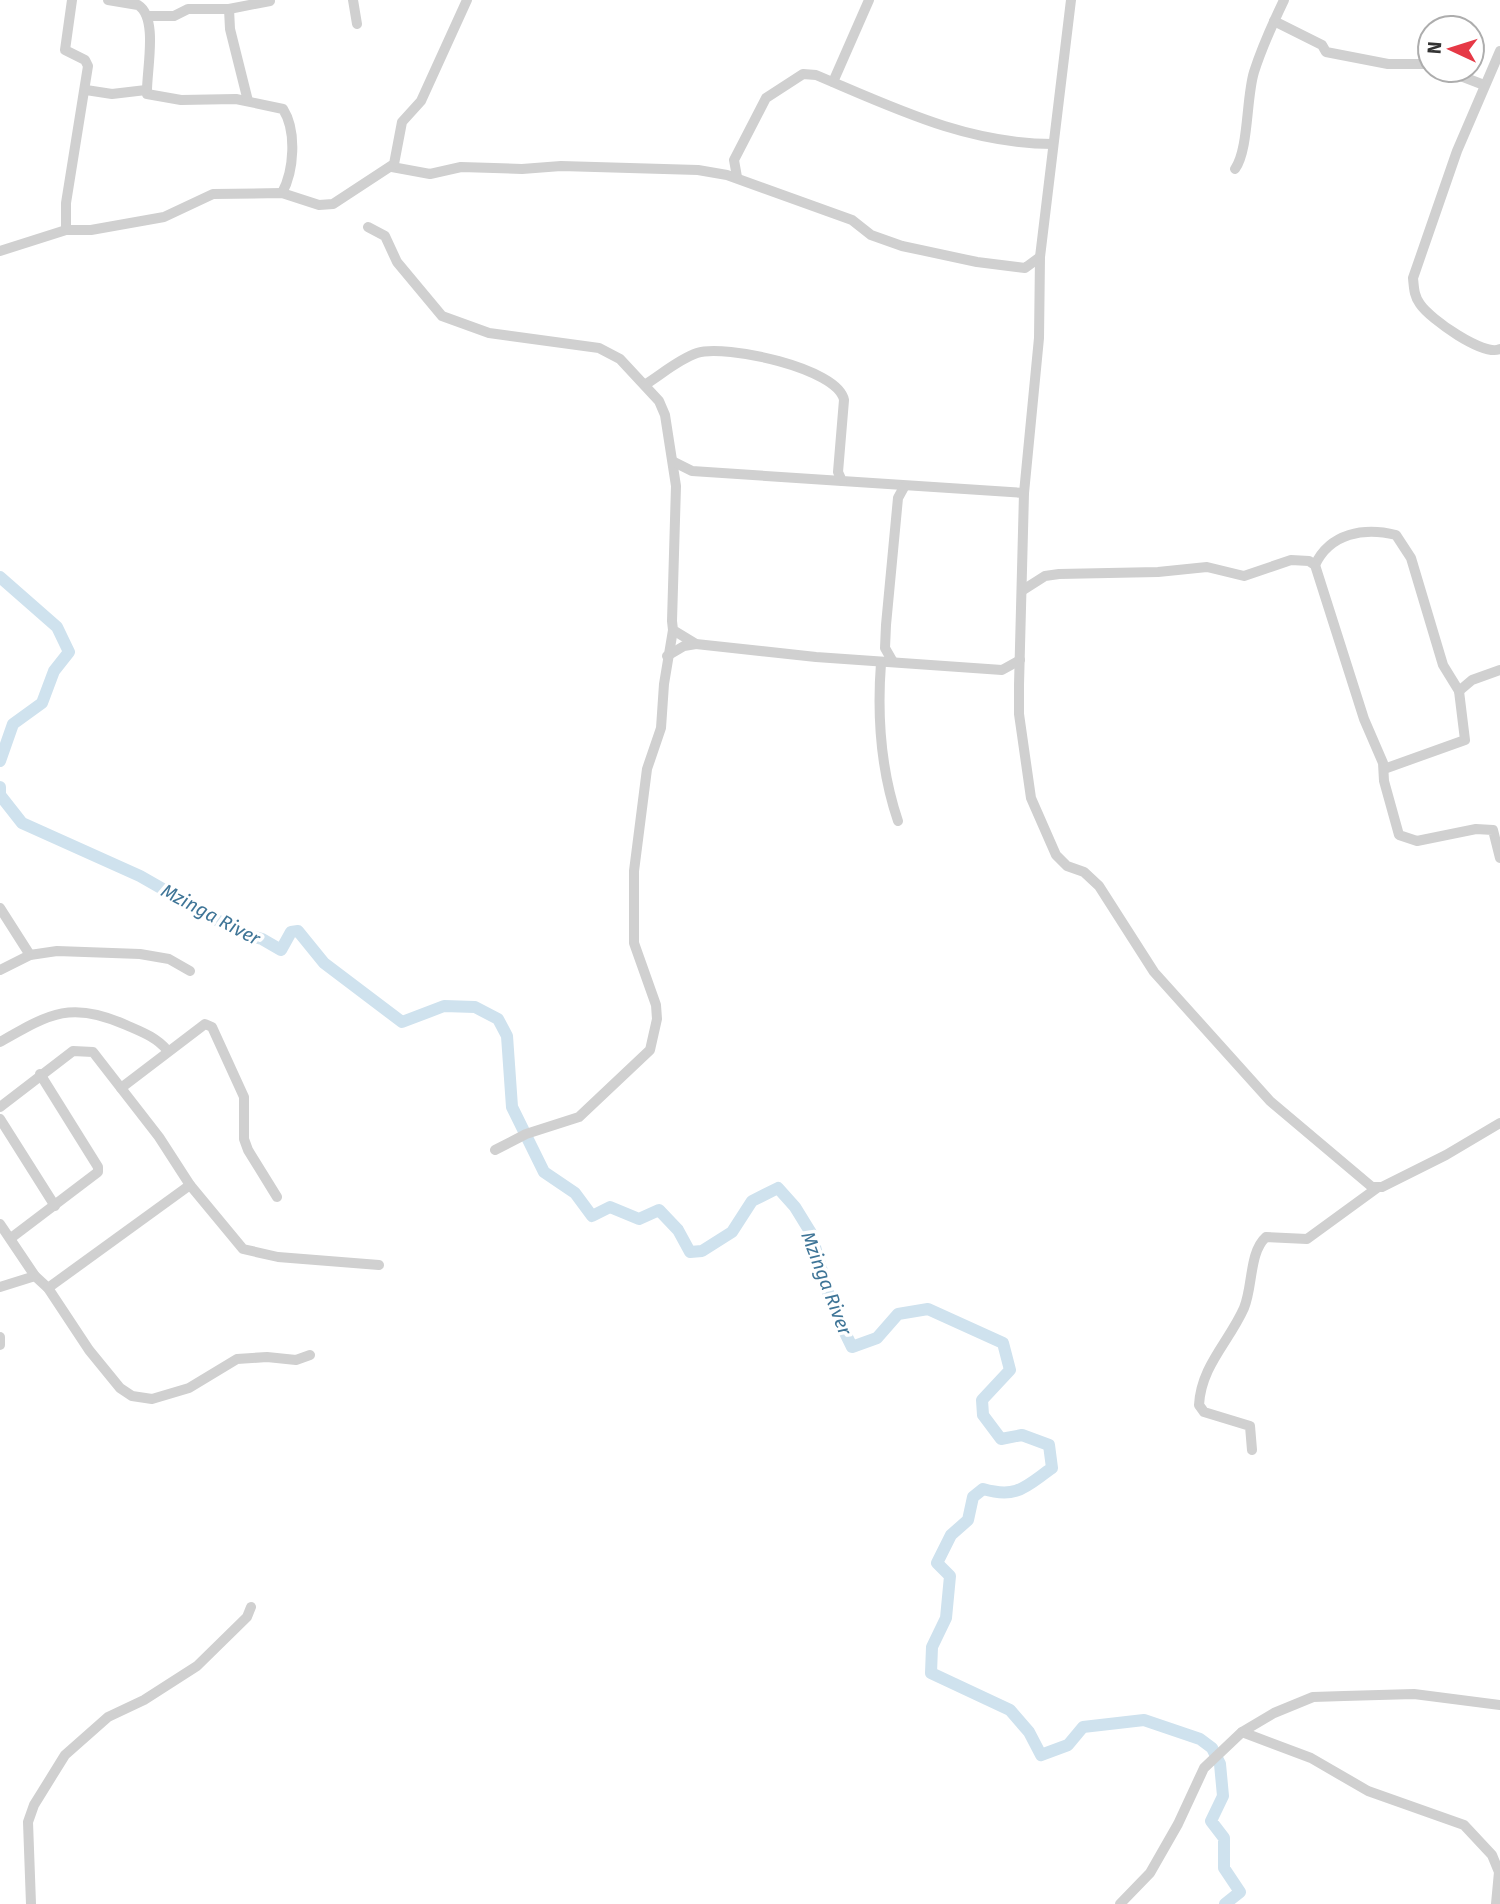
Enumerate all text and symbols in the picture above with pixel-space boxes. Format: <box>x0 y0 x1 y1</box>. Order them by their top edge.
north arrow <box>1416 14 1486 84</box>
text: N <box>1423 41 1446 55</box>
water label: Mzinga River <box>157 879 265 950</box>
water label: Mzinga River <box>796 1228 857 1339</box>

